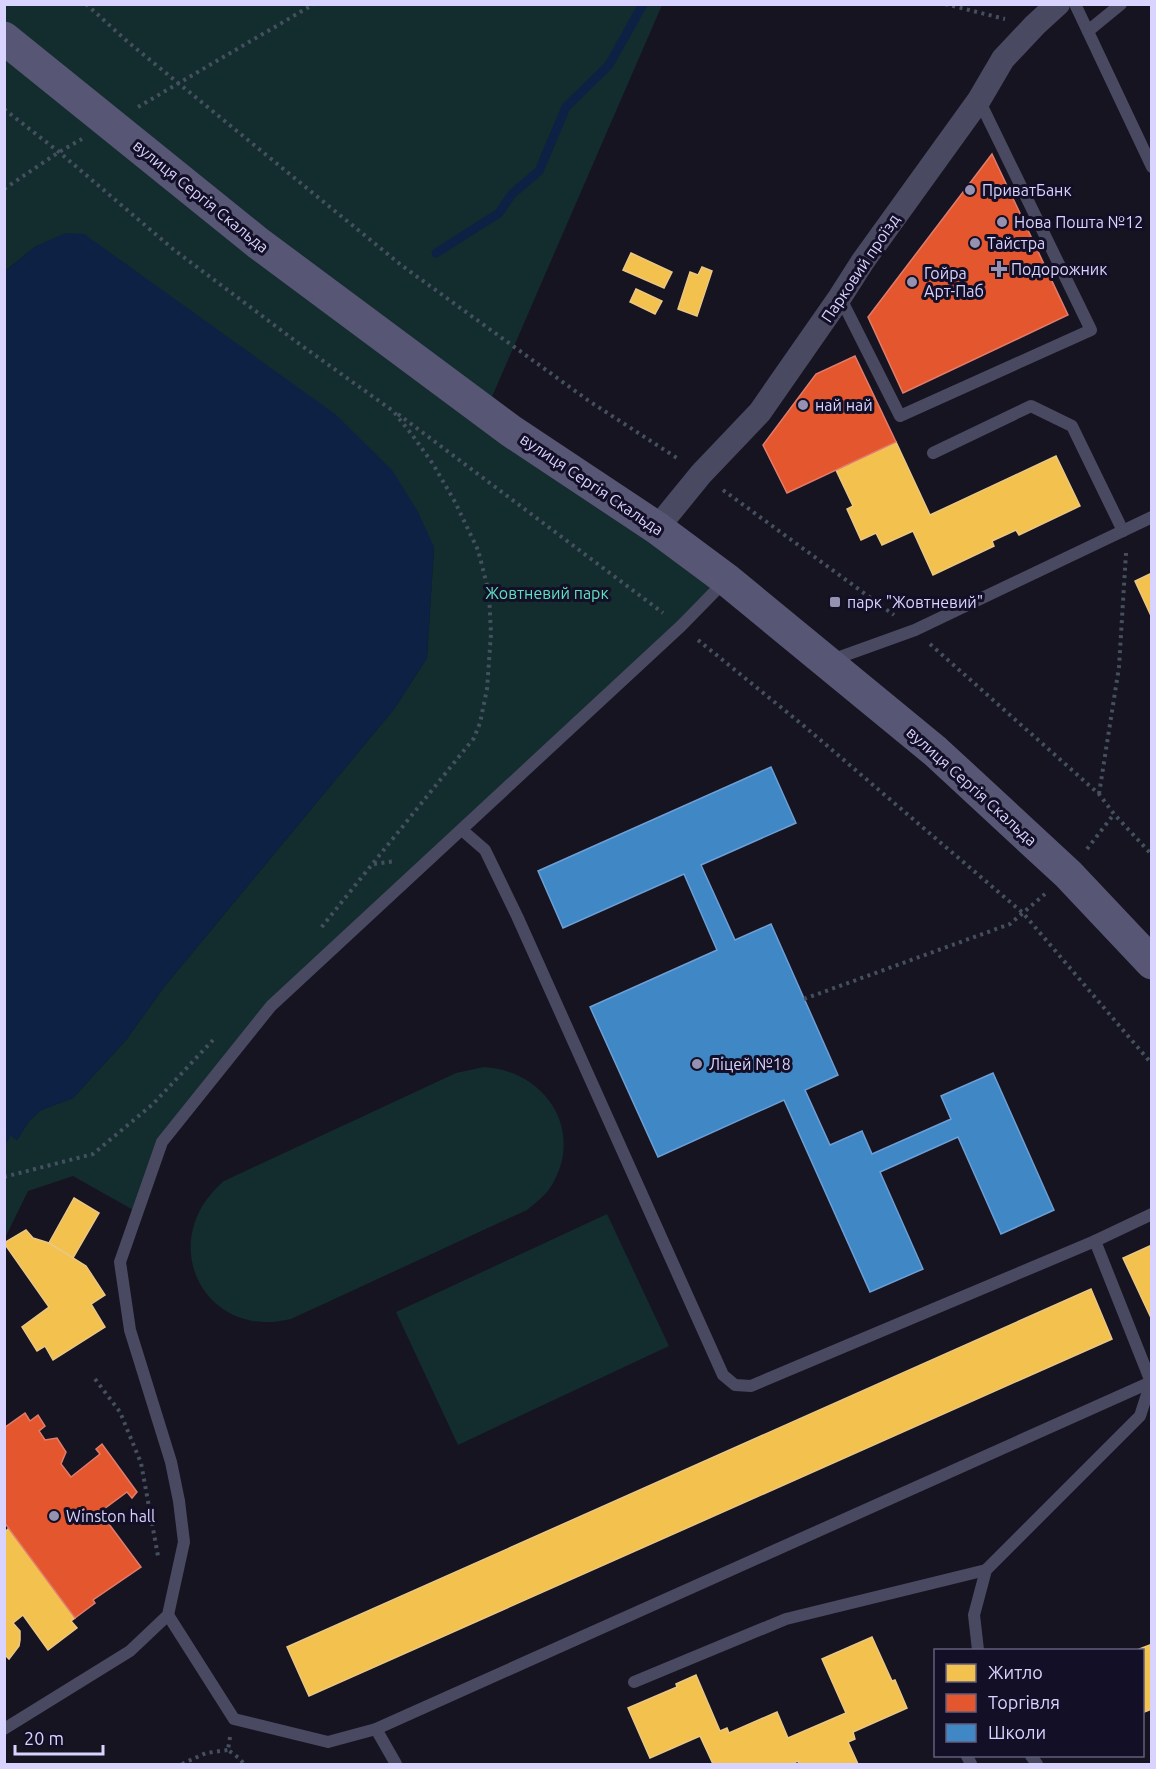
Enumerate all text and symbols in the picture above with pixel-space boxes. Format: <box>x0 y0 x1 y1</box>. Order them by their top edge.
street label: вулиця Сергія Скальда <box>130 136 272 256</box>
place label: ПриватБанк <box>982 181 1072 199</box>
marker: ПриватБанк <box>963 183 977 197</box>
street label: Парковий проїзд <box>817 211 903 325</box>
place label: Нова Пошта №12 <box>1014 213 1143 231</box>
marker: Нова Пошта №12 <box>995 215 1009 229</box>
place label: Тайстра <box>987 234 1045 252</box>
marker: Тайстра <box>968 236 982 250</box>
place label: Подорожник <box>1011 260 1108 278</box>
marker: Подорожник <box>992 262 1006 276</box>
place label: Гойра Арт-Паб <box>924 264 984 300</box>
marker: Гойра Арт-Паб <box>905 275 919 289</box>
place label: най най <box>815 396 873 414</box>
marker: най най <box>796 398 810 412</box>
street label: вулиця Сергія Скальда <box>517 429 667 539</box>
park label: Жовтневий парк <box>485 584 609 602</box>
place label: парк "Жовтневий" <box>847 593 983 611</box>
marker: парк "Жовтневий" <box>828 595 842 609</box>
street label: вулиця Сергія Скальда <box>903 723 1041 849</box>
place label: Ліцей №18 <box>709 1055 791 1073</box>
marker: Ліцей №18 <box>690 1057 704 1071</box>
place label: Winston hall <box>66 1507 155 1525</box>
marker: Winston hall <box>47 1509 61 1523</box>
legend <box>934 1649 1144 1757</box>
text: Житло <box>988 1662 1043 1682</box>
text: Торгівля <box>988 1692 1060 1712</box>
scale bar <box>15 1718 104 1756</box>
text: Школи <box>988 1722 1046 1742</box>
text: 20 m <box>24 1728 64 1748</box>

